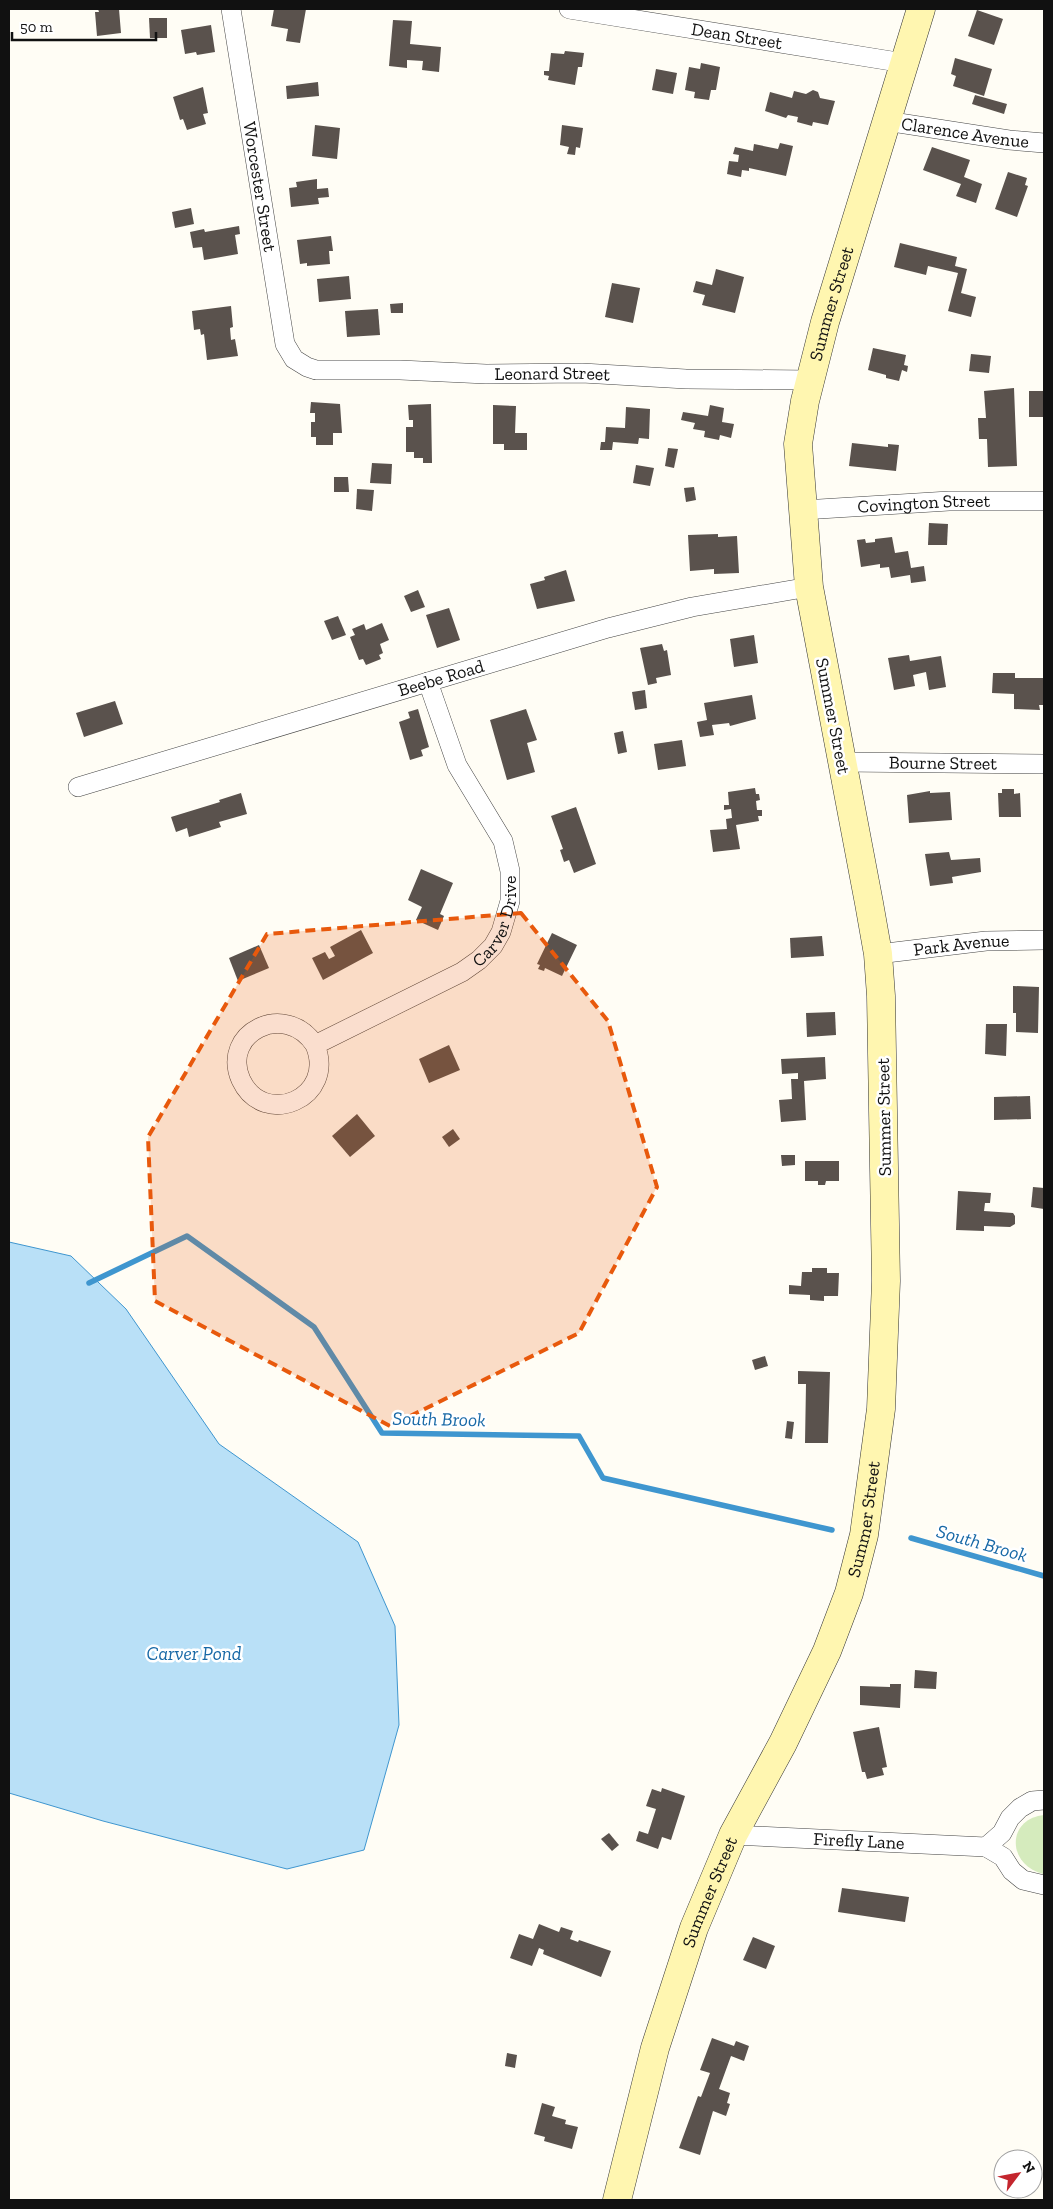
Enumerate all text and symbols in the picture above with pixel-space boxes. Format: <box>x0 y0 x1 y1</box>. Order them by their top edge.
scale bar <box>12 10 156 42</box>
text: 50 m <box>20 18 53 36</box>
street label: Dean Street <box>690 18 784 54</box>
street label: Clarence Avenue <box>900 113 1030 153</box>
street label: Worcester Street <box>238 120 281 254</box>
street label: Summer Street <box>805 243 859 363</box>
street label: Leonard Street <box>494 362 611 386</box>
street label: Covington Street <box>857 490 990 518</box>
street label: Beebe Road <box>395 655 487 701</box>
street label: Summer Street <box>811 656 855 776</box>
street label: Bourne Street <box>889 751 997 775</box>
street label: Carver Drive <box>467 876 521 972</box>
street label: Park Avenue <box>912 929 1010 961</box>
street label: Summer Street <box>872 1057 896 1176</box>
water label: South Brook <box>392 1407 486 1431</box>
street label: Summer Street <box>842 1459 885 1580</box>
water label: South Brook <box>934 1519 1030 1567</box>
water label: Carver Pond <box>147 1642 242 1665</box>
street label: Firefly Lane <box>813 1828 905 1854</box>
street label: Summer Street <box>677 1833 742 1950</box>
north arrow <box>993 2149 1043 2199</box>
text: N <box>1019 2158 1039 2177</box>

